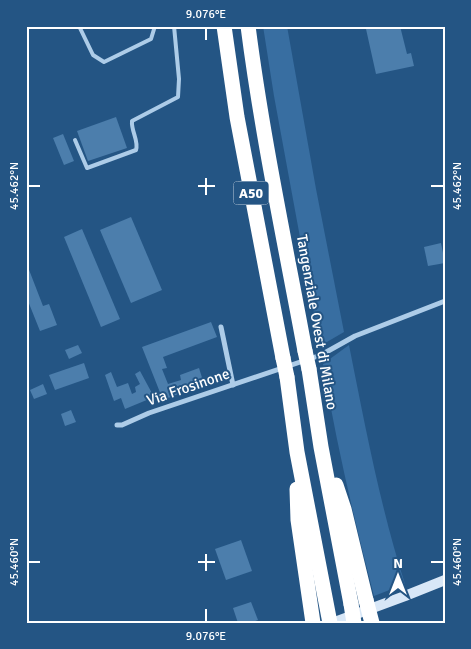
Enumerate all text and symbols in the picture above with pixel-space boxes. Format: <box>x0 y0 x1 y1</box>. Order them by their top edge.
text: 9.076°E <box>186 7 226 22</box>
text: 45.462°N <box>7 162 22 210</box>
text: 45.462°N <box>450 162 465 210</box>
road number: A50 <box>234 182 268 204</box>
street label: Tangenziale Ovest di Milano <box>293 233 341 411</box>
street label: Via Frosinone <box>144 364 232 410</box>
text: 45.460°N <box>7 538 22 586</box>
text: 45.460°N <box>450 538 465 586</box>
north arrow <box>374 552 424 602</box>
text: N <box>393 555 403 572</box>
text: 9.076°E <box>186 629 226 644</box>

